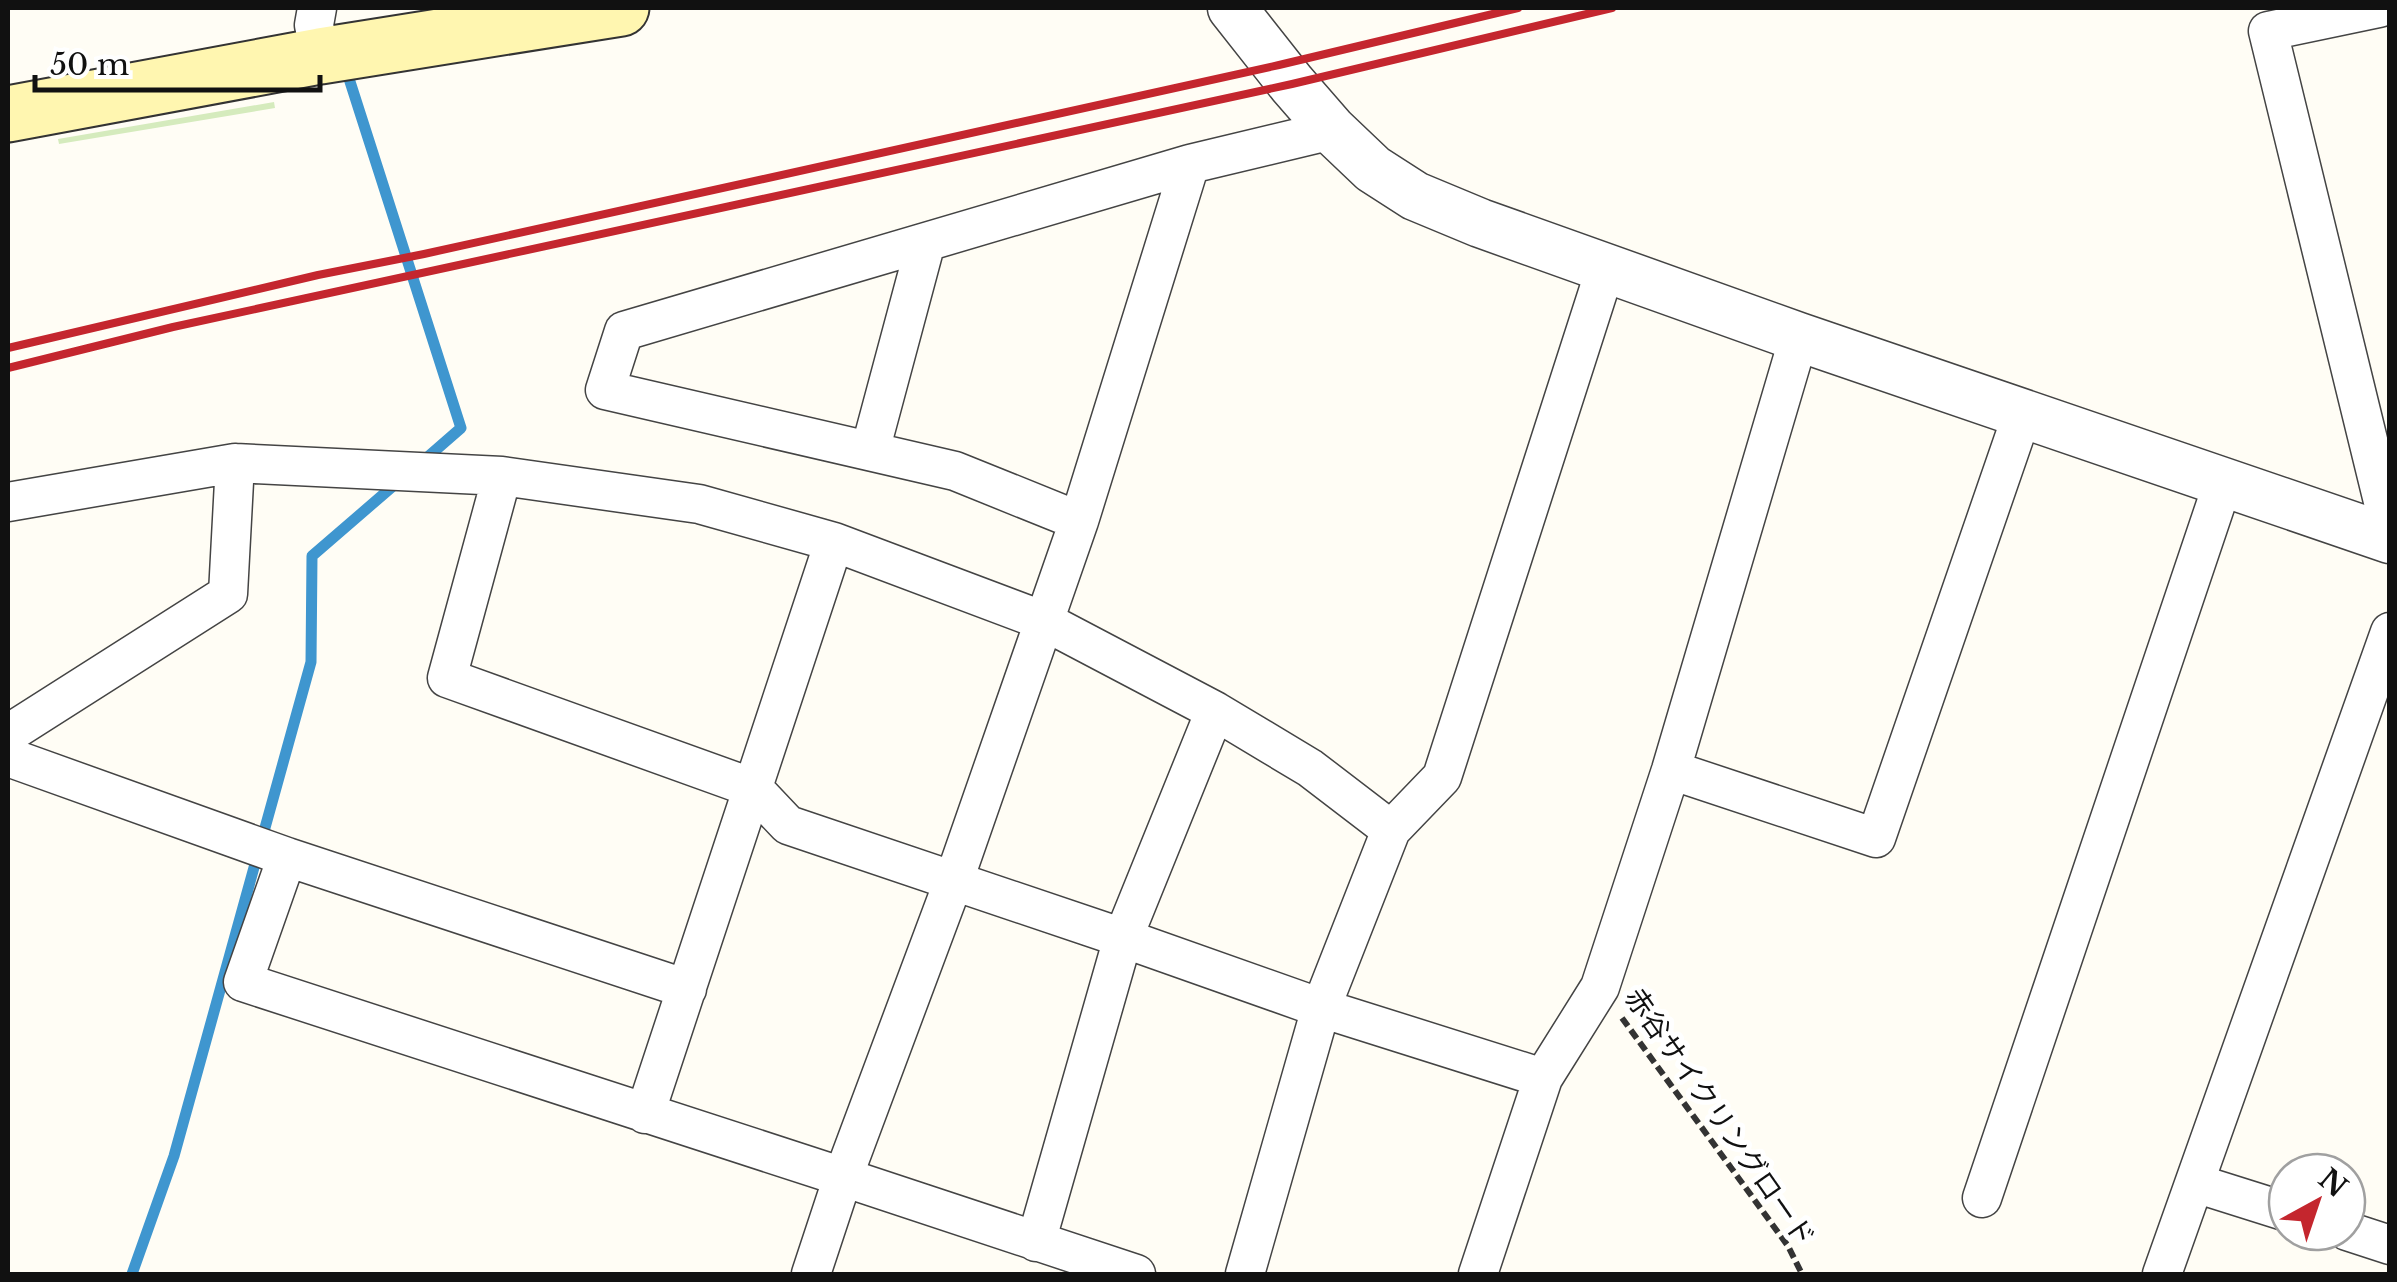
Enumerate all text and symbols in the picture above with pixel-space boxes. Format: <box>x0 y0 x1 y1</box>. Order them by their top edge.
scale bar <box>35 30 320 92</box>
text: 50 m <box>50 46 129 83</box>
street label: 赤谷サイクリングロード <box>1617 981 1822 1253</box>
north arrow <box>2267 1152 2367 1252</box>
text: N <box>2311 1161 2354 1205</box>

